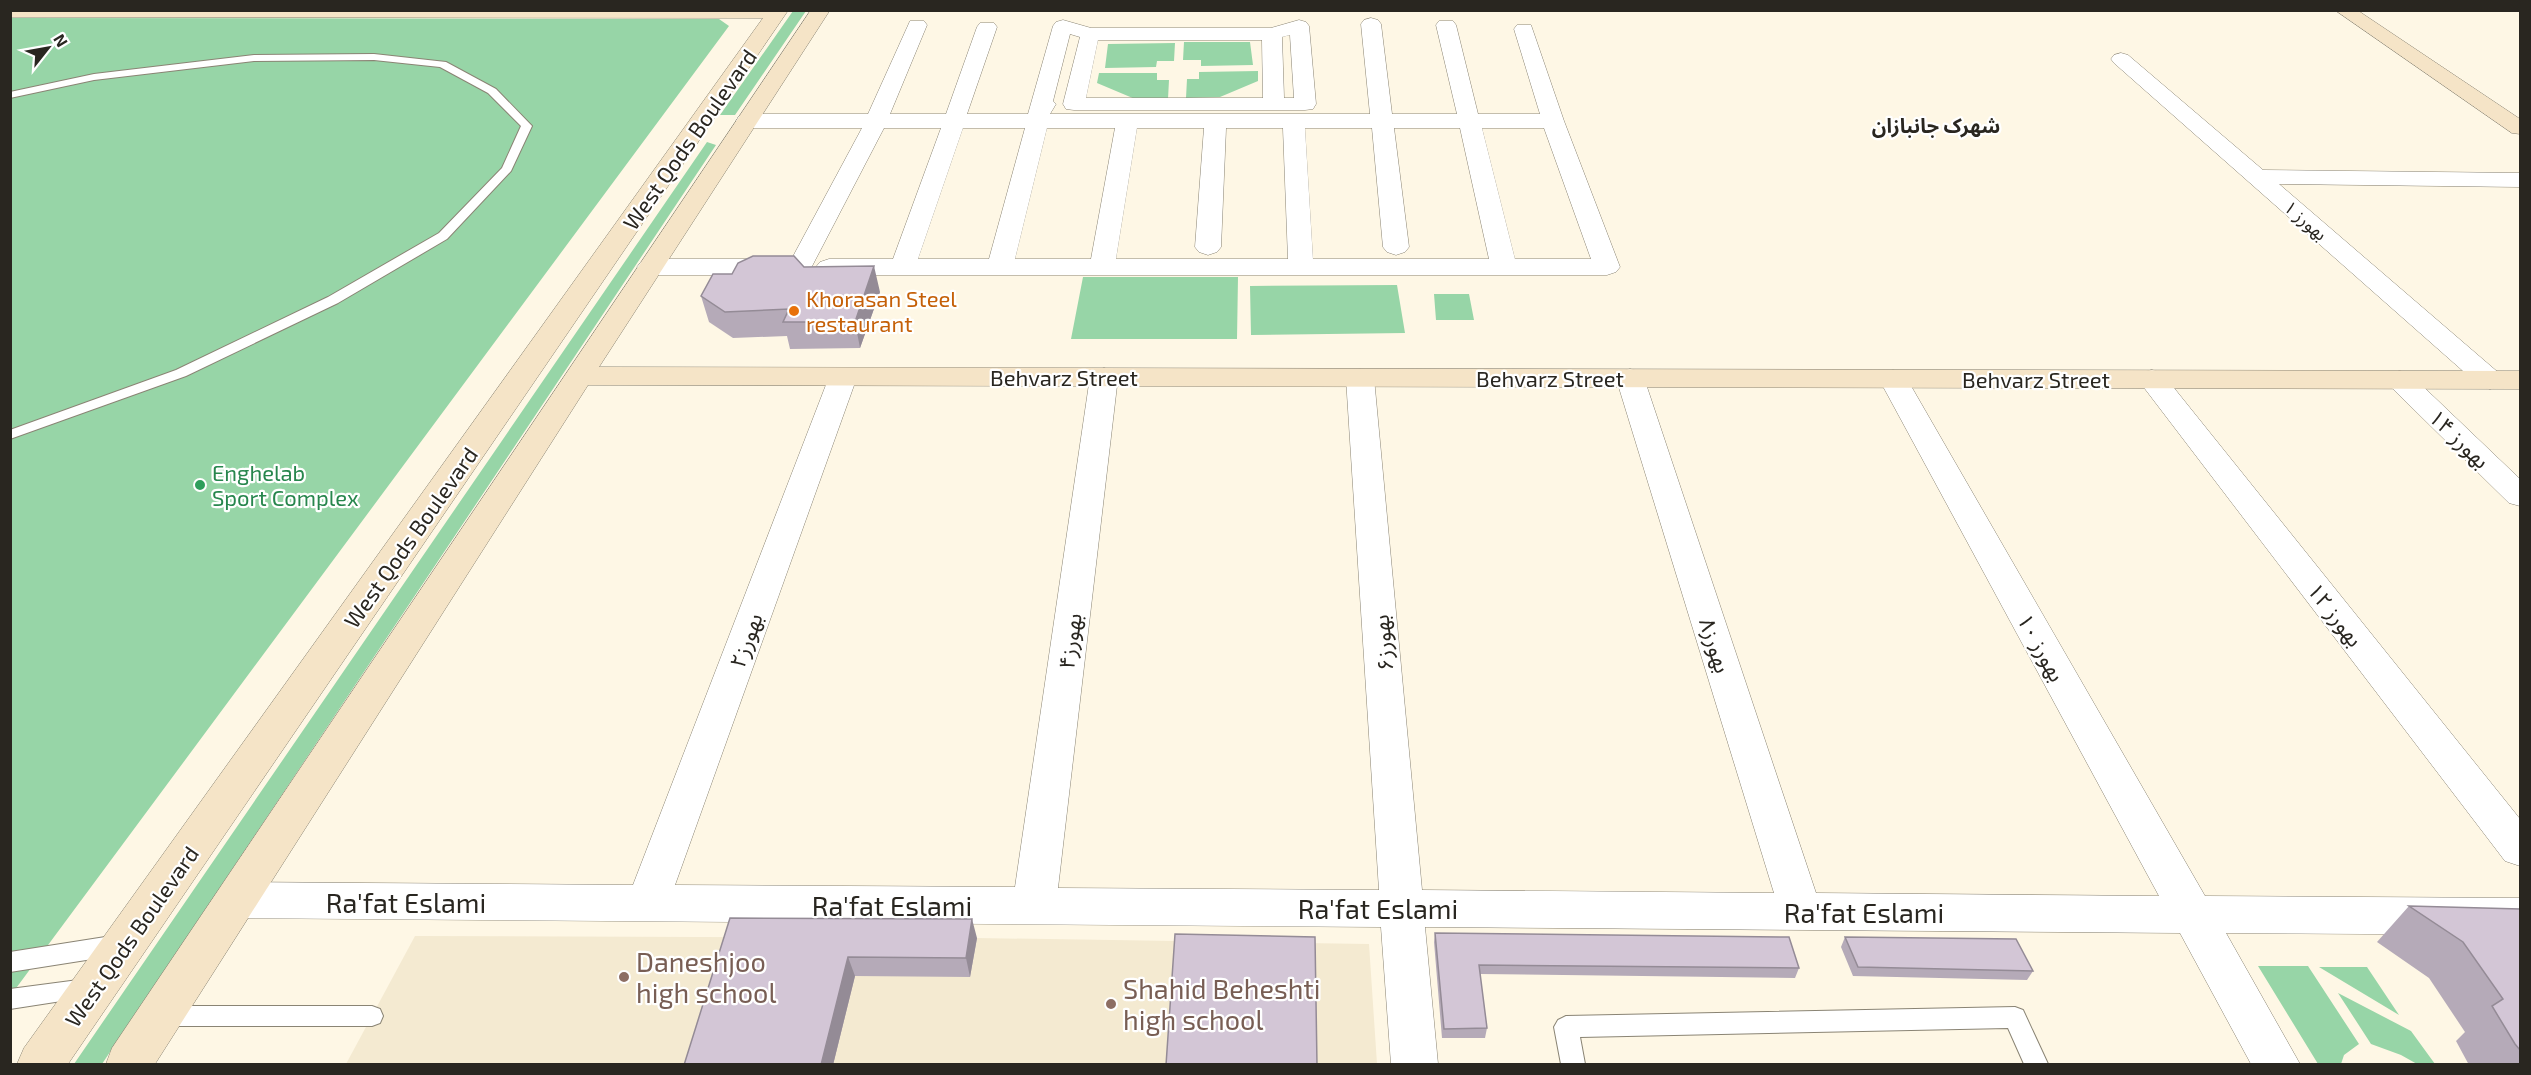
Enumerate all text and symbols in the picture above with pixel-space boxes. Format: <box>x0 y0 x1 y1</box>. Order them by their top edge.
north arrow <box>18 18 78 78</box>
text: N <box>50 30 72 50</box>
street label: West Qods Boulevard <box>617 44 762 235</box>
district label: شهرک جانبازان <box>1872 113 2000 138</box>
street label: بهورز ۱ <box>2279 195 2332 245</box>
place label: Khorasan Steel restaurant <box>806 285 957 336</box>
marker: Khorasan Steel restaurant <box>787 304 801 318</box>
street label: Behvarz Street <box>990 364 1138 390</box>
street label: Behvarz Street <box>1476 365 1624 391</box>
street label: Behvarz Street <box>1962 366 2110 392</box>
street label: بهورز ۱۴ <box>2423 403 2496 474</box>
street label: West Qods Boulevard <box>338 442 483 633</box>
place label: Enghelab Sport Complex <box>212 459 359 510</box>
marker: Enghelab Sport Complex <box>193 478 207 492</box>
street label: بهورز ۱۲ <box>2301 577 2369 652</box>
street label: بهورز ۱۰ <box>2011 608 2071 686</box>
street label: بهورز۲ <box>723 609 769 672</box>
street label: بهورز۴ <box>1052 611 1088 671</box>
street label: بهورز۶ <box>1367 614 1399 672</box>
street label: بهورز۸ <box>1693 614 1737 676</box>
street label: West Qods Boulevard <box>59 841 204 1032</box>
street label: Ra'fat Eslami <box>326 886 486 918</box>
street label: Ra'fat Eslami <box>812 889 972 921</box>
street label: Ra'fat Eslami <box>1298 892 1458 924</box>
street label: Ra'fat Eslami <box>1784 896 1944 928</box>
place label: Daneshjoo high school <box>636 945 776 1009</box>
marker: Daneshjoo high school <box>617 970 631 984</box>
place label: Shahid Beheshti high school <box>1123 972 1320 1036</box>
marker: Shahid Beheshti high school <box>1104 997 1118 1011</box>

